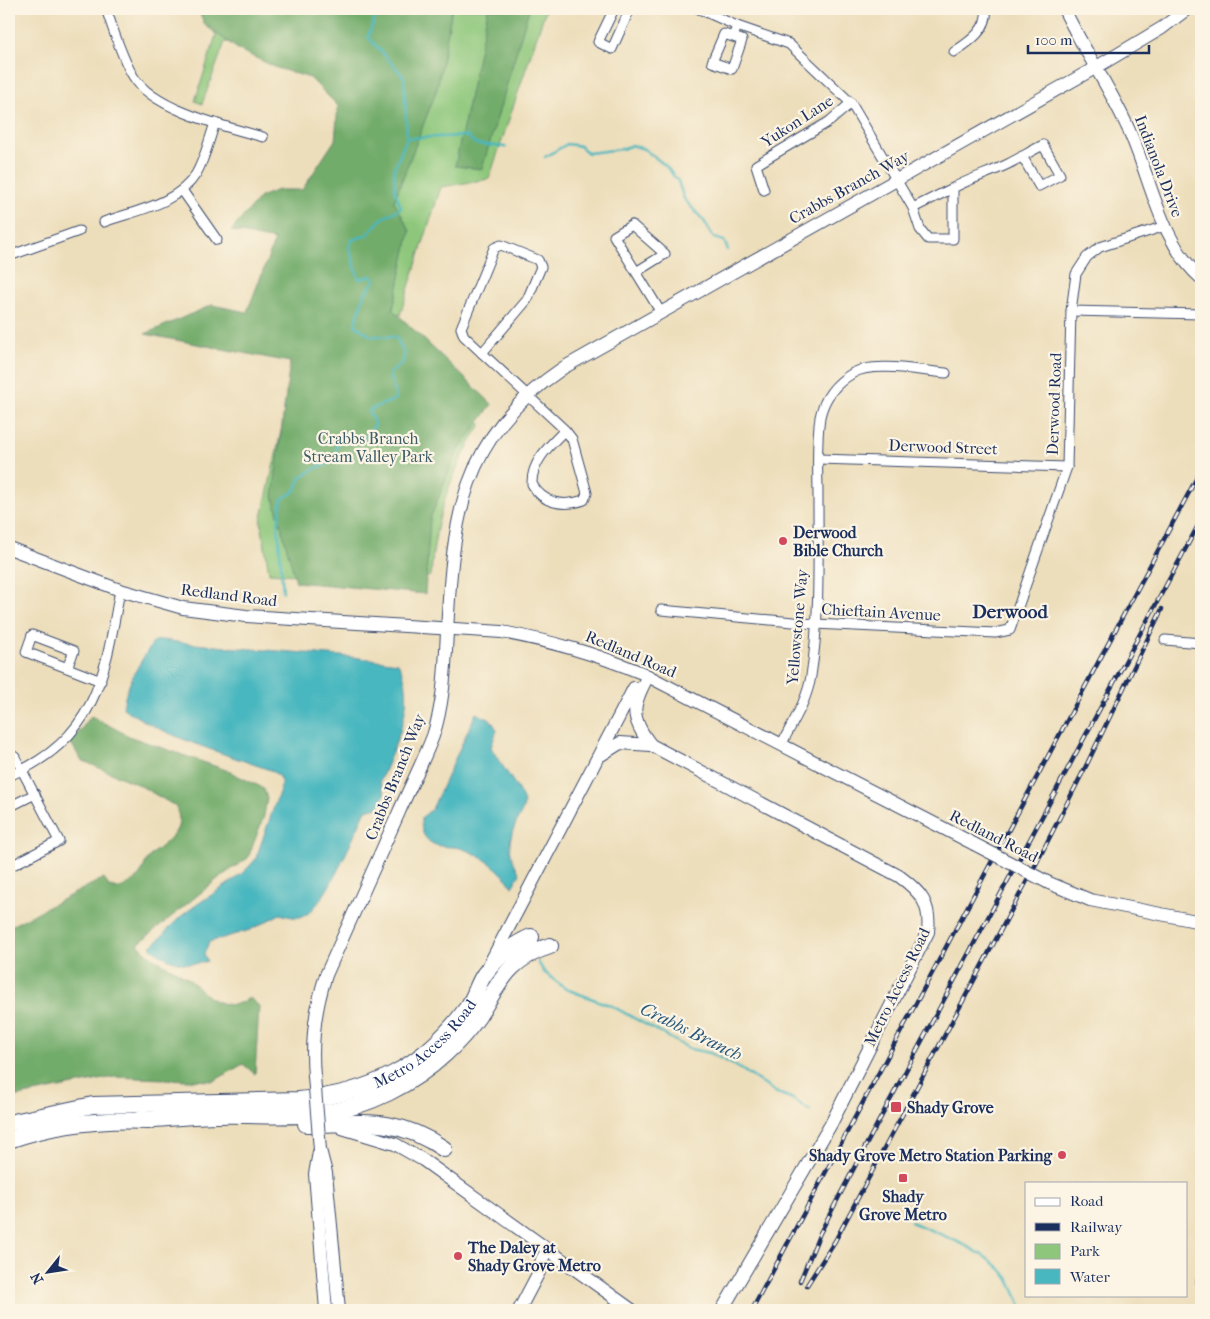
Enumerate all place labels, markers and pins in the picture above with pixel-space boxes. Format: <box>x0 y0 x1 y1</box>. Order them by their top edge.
place label: Derwood Bible Church <box>793 523 884 560</box>
marker: Derwood Bible Church <box>777 535 789 547</box>
place label: Shady Grove <box>907 1098 994 1118</box>
marker: Shady Grove <box>889 1100 903 1114</box>
place label: Shady Grove Metro Station Parking <box>809 1146 1052 1166</box>
marker: Shady Grove Metro Station Parking <box>1056 1149 1068 1161</box>
marker: Shady Grove Metro <box>897 1172 909 1184</box>
place label: Shady Grove Metro <box>859 1187 947 1224</box>
place label: The Daley at Shady Grove Metro <box>467 1238 601 1276</box>
marker: The Daley at Shady Grove Metro <box>452 1250 464 1262</box>

